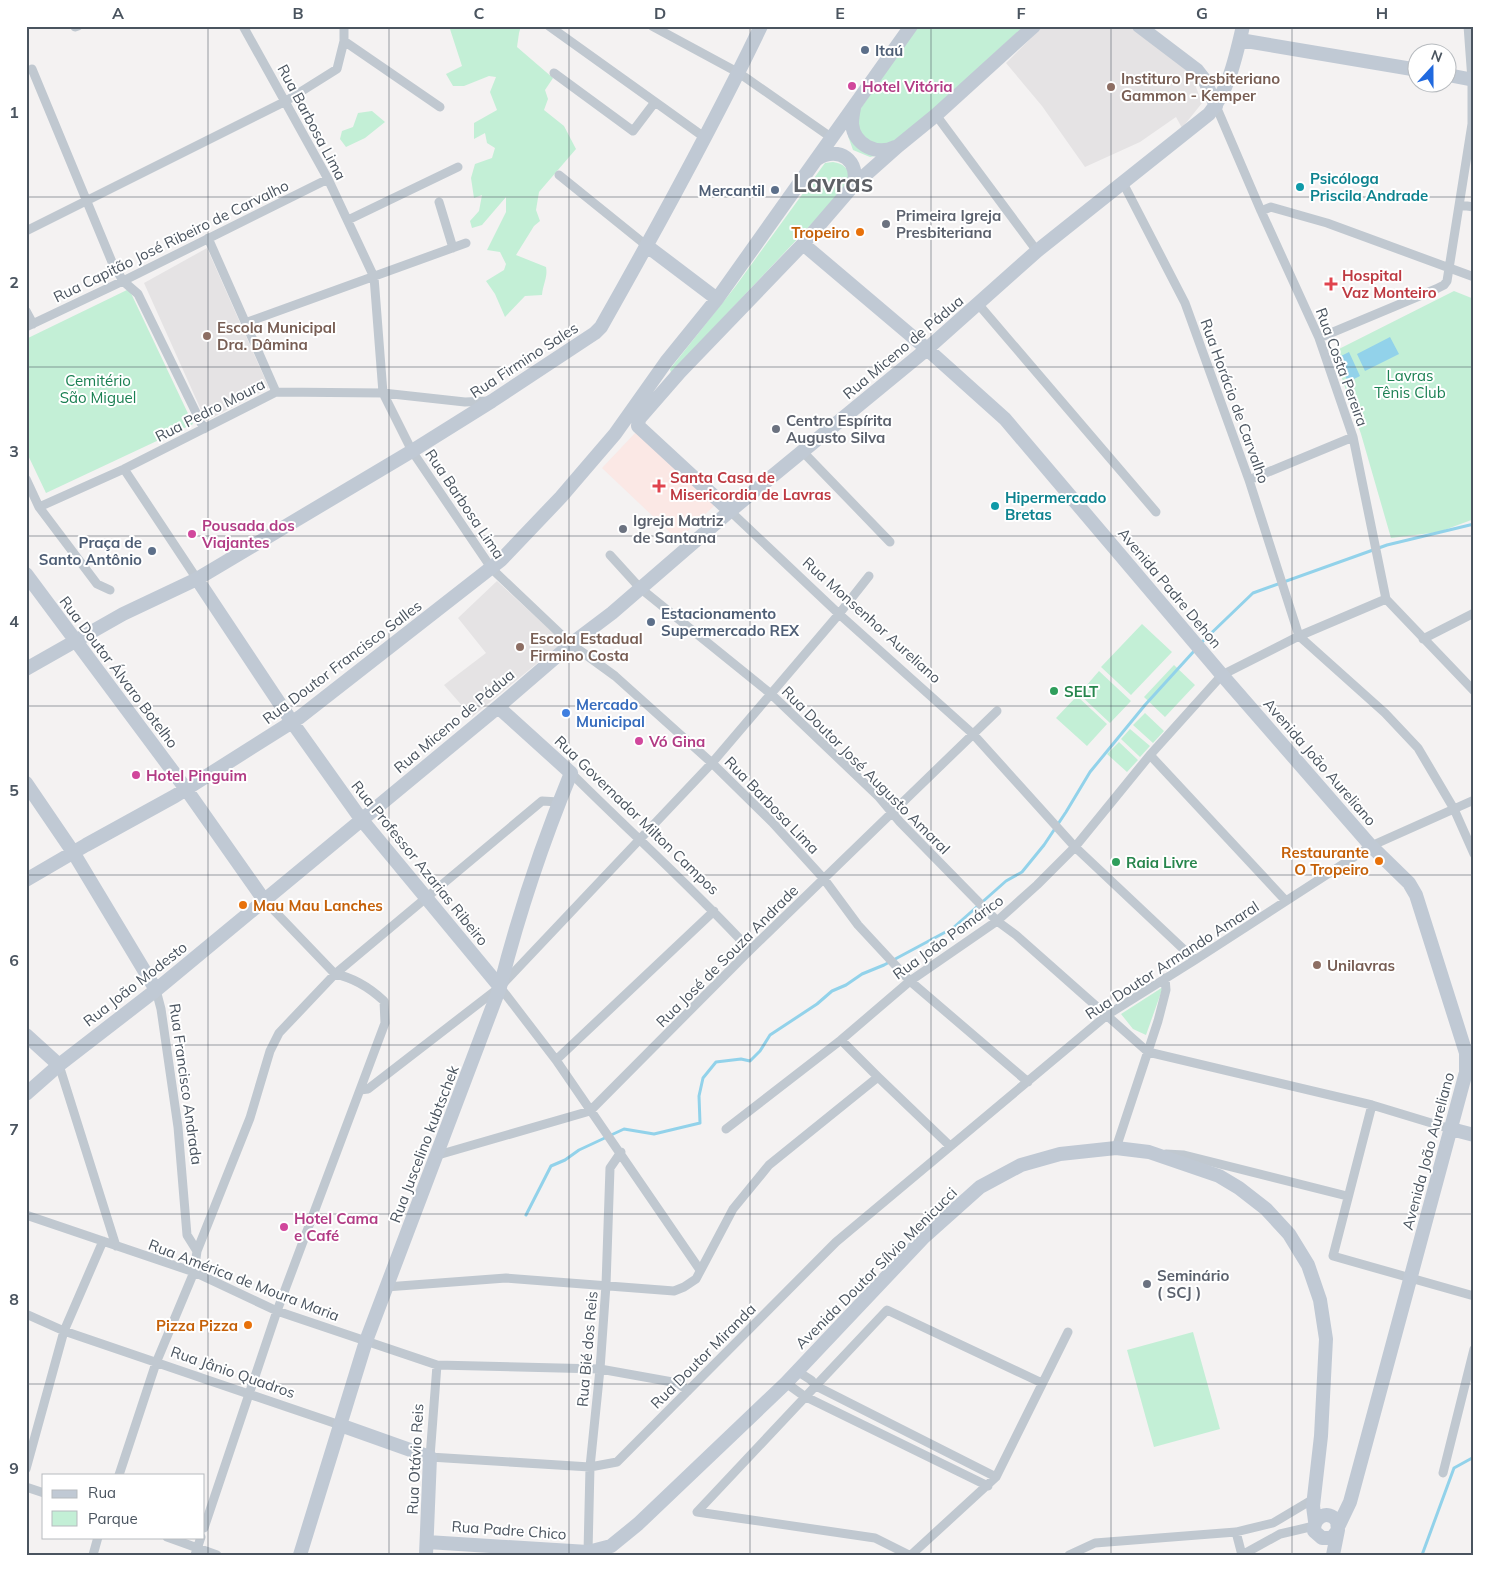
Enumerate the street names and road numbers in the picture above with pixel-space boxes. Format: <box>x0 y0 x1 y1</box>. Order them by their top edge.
street label: Rua Barbosa Lima <box>273 61 351 183</box>
street label: Rua Capitão José Ribeiro de Carvalho <box>50 176 292 306</box>
street label: Rua Miceno de Pádua <box>839 291 967 403</box>
street label: Rua Costa Pereira <box>1312 305 1372 429</box>
street label: Rua Horácio de Carvalho <box>1196 316 1274 486</box>
street label: Rua Firmino Sales <box>466 318 582 402</box>
street label: Rua Pedro Moura <box>152 374 268 446</box>
street label: Rua Barbosa Lima <box>421 445 509 563</box>
street label: Avenida Padre Dehon <box>1114 524 1226 652</box>
street label: Rua Monsenhor Aureliano <box>799 553 945 687</box>
street label: Rua Doutor Álvaro Botelho <box>56 592 182 752</box>
street label: Rua Doutor Francisco Salles <box>259 596 425 728</box>
street label: Rua Miceno de Pádua <box>390 665 518 777</box>
street label: Rua Doutor José Augusto Amaral <box>778 682 954 858</box>
street label: Avenida João Aureliano <box>1259 694 1381 830</box>
street label: Rua Governador Milton Campos <box>551 731 723 899</box>
street label: Rua Barbosa Lima <box>721 752 823 858</box>
street label: Rua Professor Azarias Ribeiro <box>348 777 492 949</box>
street label: Rua José de Souza Andrade <box>652 881 802 1031</box>
street label: Rua João Pomárico <box>889 891 1007 983</box>
street label: Rua Doutor Armando Amaral <box>1081 897 1263 1023</box>
street label: Rua João Modesto <box>79 938 191 1030</box>
street label: Rua Francisco Andrada <box>165 1002 207 1166</box>
street label: Rua Juscelino kubtschek <box>385 1062 463 1225</box>
street label: Avenida João Aureliano <box>1398 1070 1458 1232</box>
street label: Avenida Doutor Sílvio Menicucci <box>791 1183 961 1353</box>
street label: Rua América de Moura Maria <box>146 1235 342 1325</box>
street label: Rua Bié dos Reis <box>572 1290 602 1408</box>
street label: Rua Doutor Miranda <box>646 1299 760 1413</box>
street label: Rua Jânio Quadros <box>168 1342 298 1402</box>
street label: Rua Otávio Reis <box>403 1403 427 1515</box>
street label: Rua Padre Chico <box>451 1517 567 1543</box>

